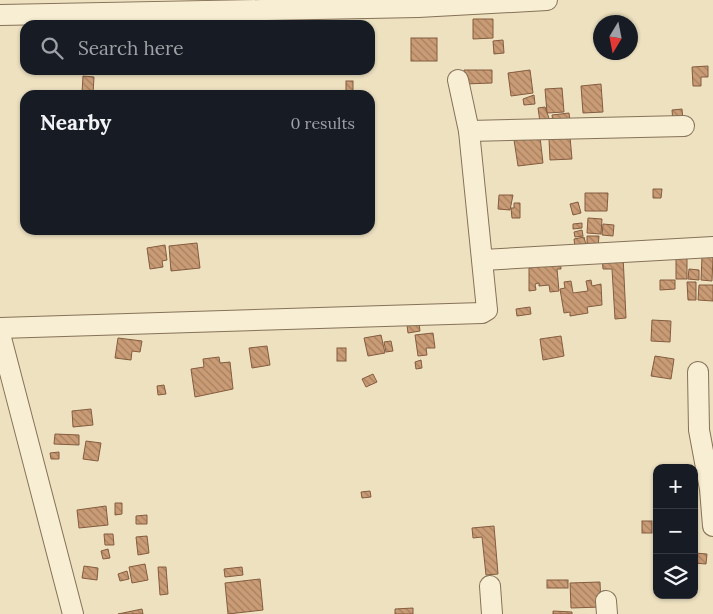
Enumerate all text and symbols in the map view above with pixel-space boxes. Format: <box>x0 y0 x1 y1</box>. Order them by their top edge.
north arrow <box>593 15 638 60</box>
search box <box>20 20 375 75</box>
icon: search <box>38 34 66 62</box>
text: Search here <box>78 36 184 60</box>
text: Nearby <box>40 109 111 136</box>
text: 0 results <box>290 113 355 133</box>
map controls <box>653 464 698 599</box>
button: + <box>653 464 698 509</box>
button: − <box>653 509 698 554</box>
button: layers <box>653 554 698 599</box>

